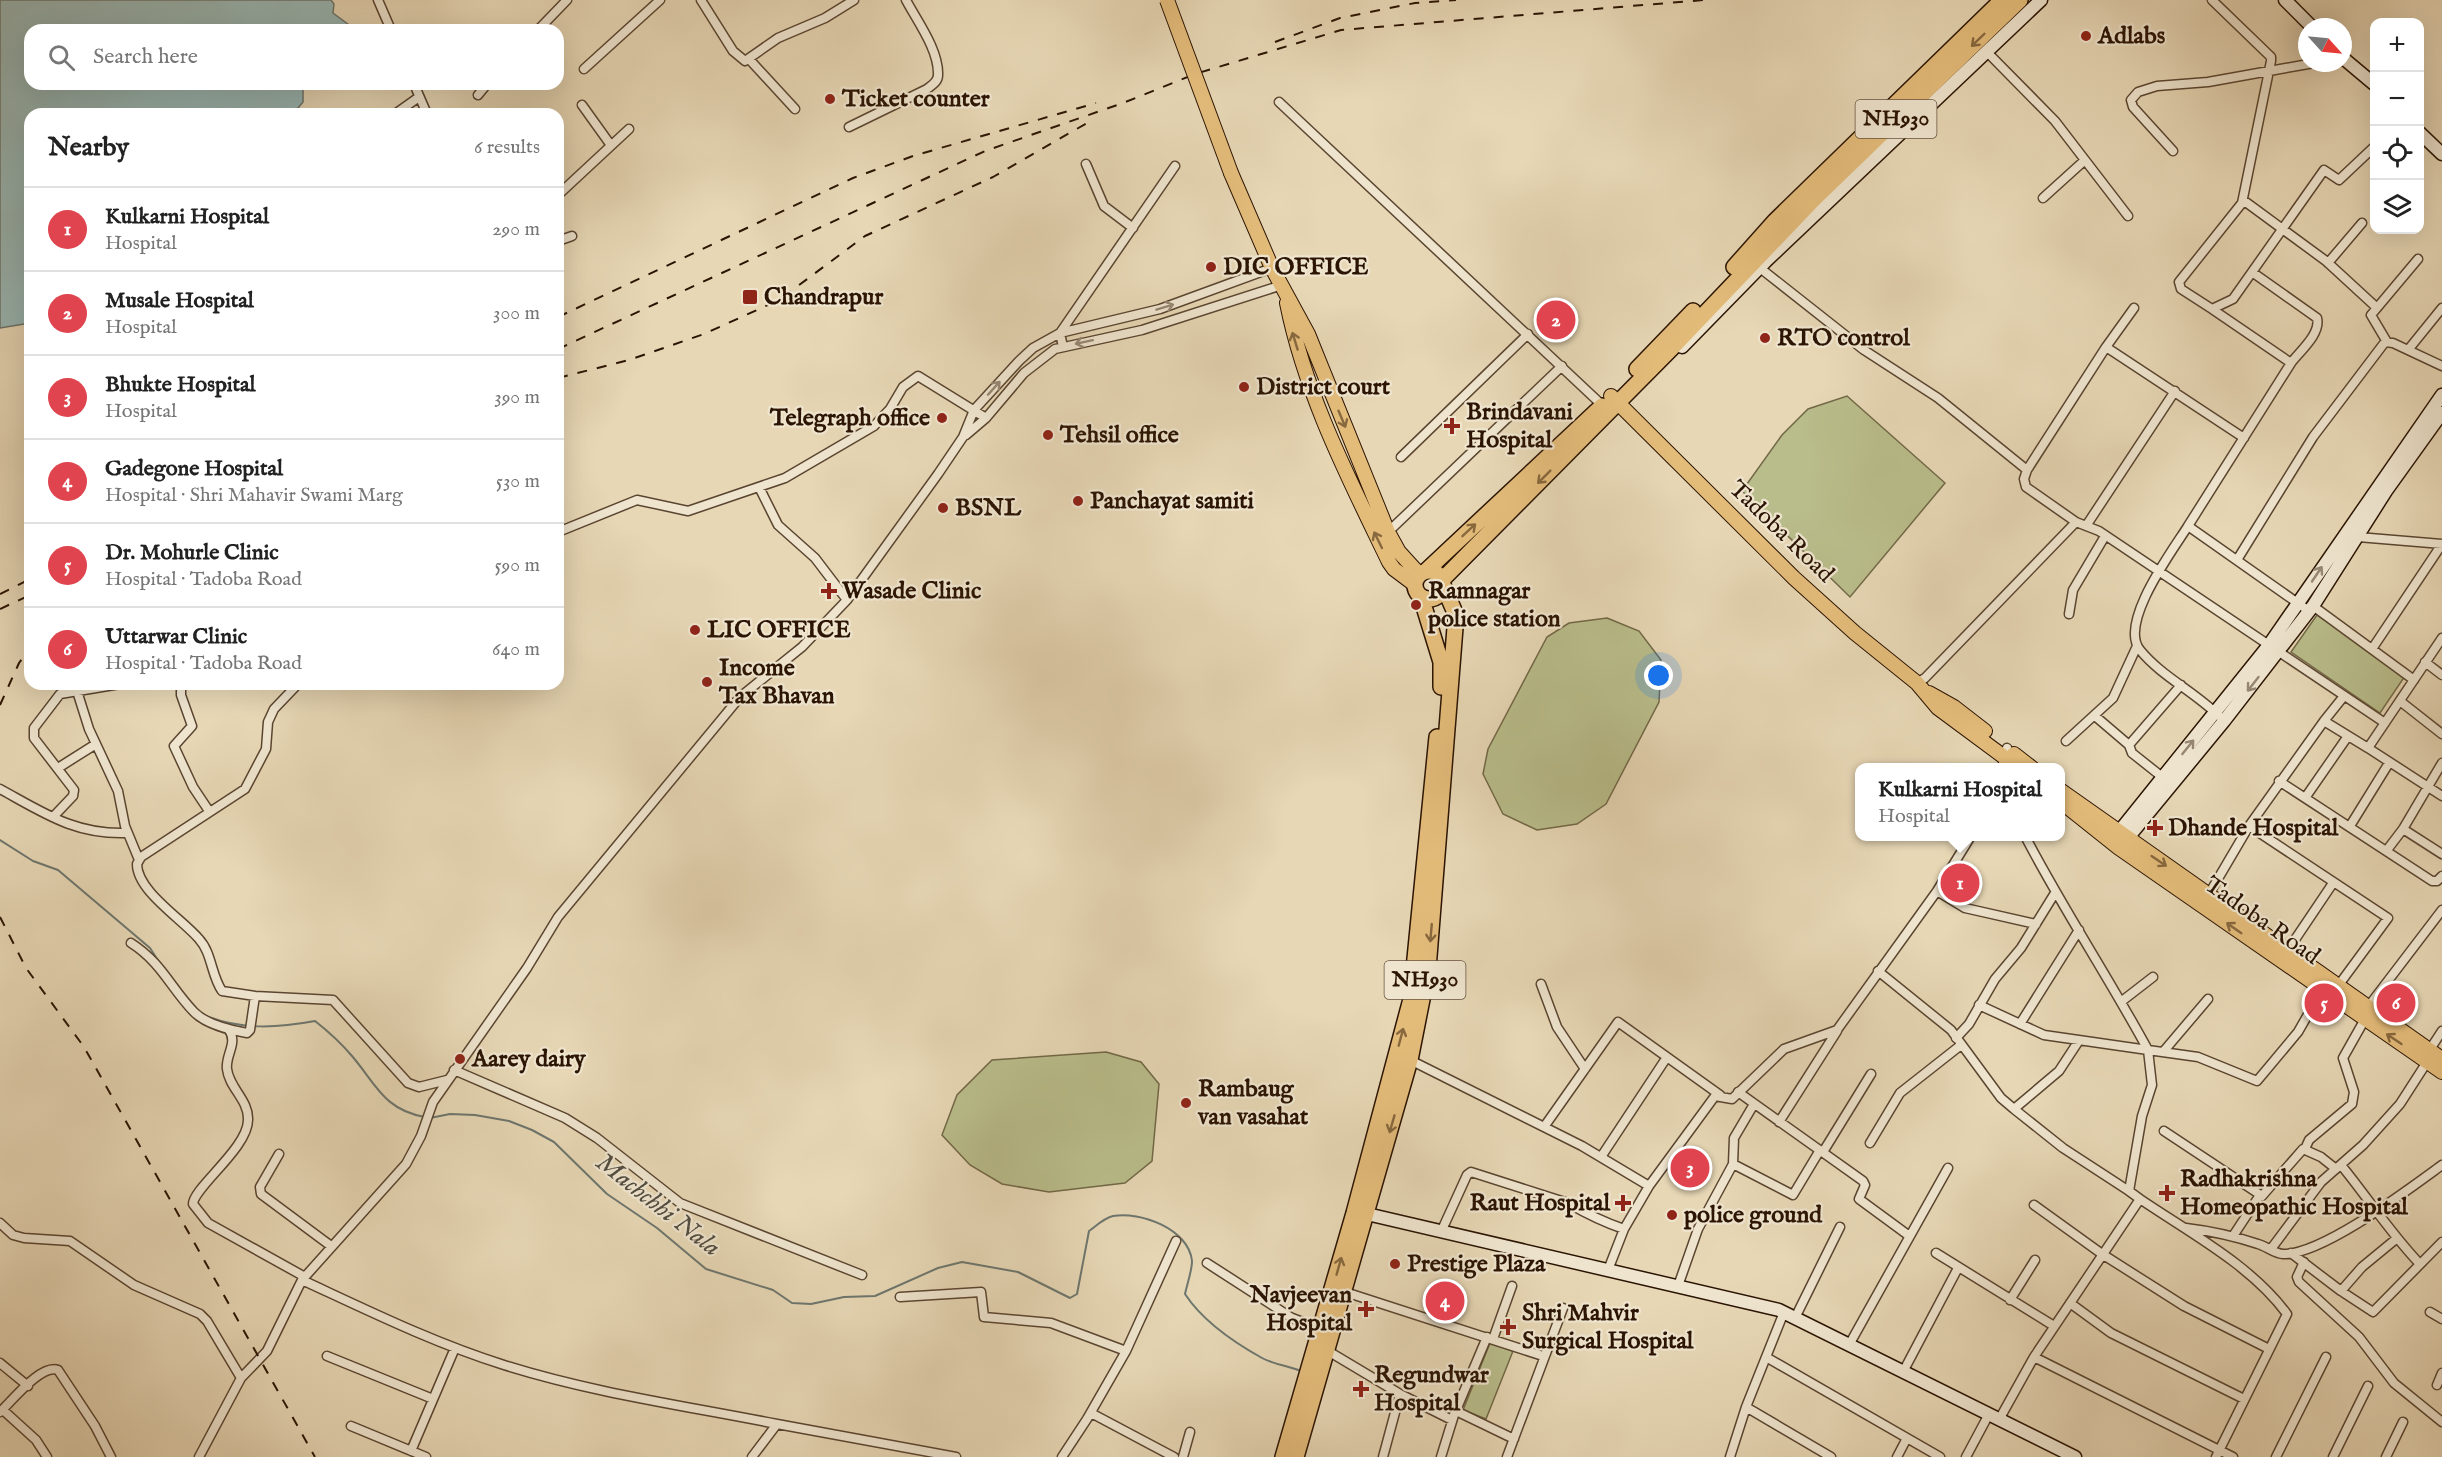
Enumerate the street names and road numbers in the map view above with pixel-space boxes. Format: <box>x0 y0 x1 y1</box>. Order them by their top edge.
road number: NH930 <box>1856 100 1936 138</box>
street label: Tadoba Road <box>1722 474 1840 590</box>
street label: Tadoba Road <box>2198 870 2326 972</box>
road number: NH930 <box>1384 961 1466 999</box>

